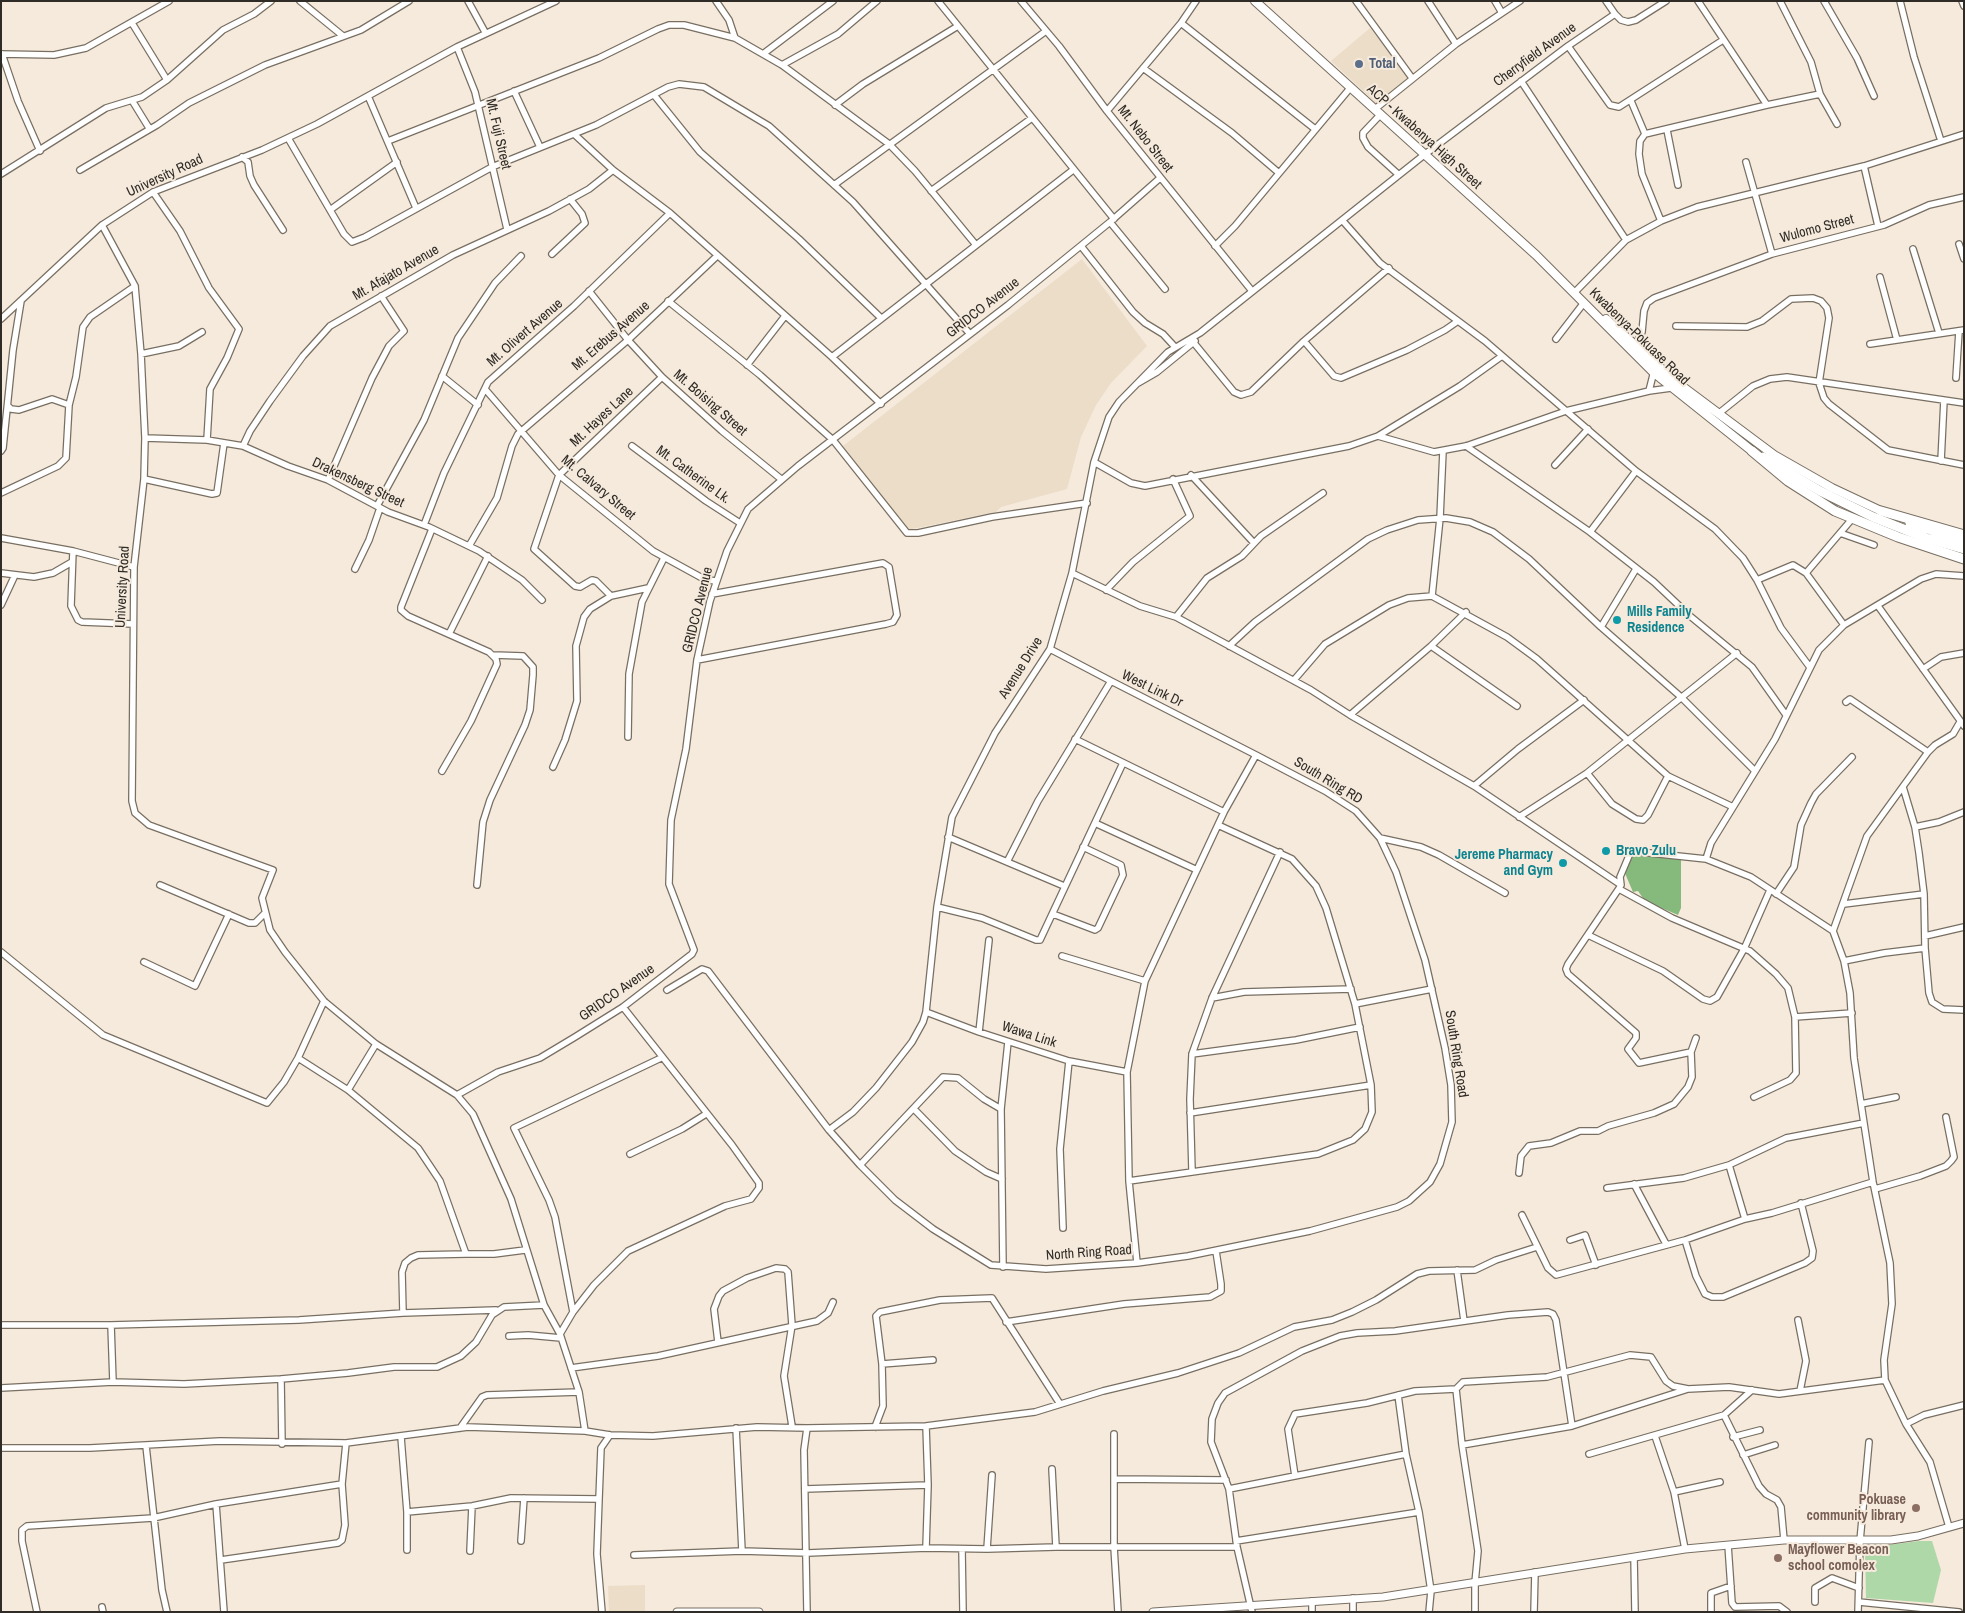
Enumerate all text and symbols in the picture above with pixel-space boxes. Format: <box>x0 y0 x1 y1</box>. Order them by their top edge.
street label: Cherryfield Avenue <box>1490 19 1580 91</box>
place label: Total <box>1369 56 1396 72</box>
marker: Total <box>1353 58 1365 70</box>
street label: ACP - Kwabenya High Street <box>1363 81 1485 193</box>
street label: Mt. Fuji Street <box>482 97 514 171</box>
street label: Mt. Nebo Street <box>1114 102 1176 176</box>
street label: University Road <box>124 151 206 201</box>
street label: Wulomo Street <box>1778 211 1856 247</box>
street label: Mt. Afajato Avenue <box>350 242 442 304</box>
street label: GRIDCO Avenue <box>943 274 1023 342</box>
street label: Kwabenya-Pokuase Road <box>1585 285 1693 389</box>
street label: Mt. Olivert Avenue <box>484 296 566 370</box>
street label: Mt. Erebus Avenue <box>569 298 653 374</box>
street label: Mt. Boising Street <box>670 367 750 439</box>
street label: Mt. Hayes Lane <box>567 383 637 451</box>
street label: Mt. Catherine Lk. <box>652 442 734 508</box>
street label: Mt. Calvary Street <box>557 452 639 524</box>
street label: Drakensberg Street <box>309 454 407 512</box>
street label: University Road <box>112 545 134 629</box>
street label: GRIDCO Avenue <box>679 565 717 655</box>
place label: Mills Family Residence <box>1627 604 1692 636</box>
marker: Mills Family Residence <box>1611 614 1623 626</box>
street label: Avenue Drive <box>995 634 1047 702</box>
street label: West Link Dr <box>1119 667 1185 711</box>
street label: South Ring RD <box>1291 754 1365 808</box>
place label: Bravo Zulu <box>1616 843 1676 859</box>
marker: Bravo Zulu <box>1600 845 1612 857</box>
place label: Jereme Pharmacy and Gym <box>1455 847 1553 880</box>
marker: Jereme Pharmacy and Gym <box>1557 857 1569 869</box>
street label: GRIDCO Avenue <box>576 961 658 1025</box>
street label: South Ring Road <box>1441 1009 1471 1099</box>
street label: Wawa Link <box>1000 1018 1058 1052</box>
street label: North Ring Road <box>1045 1242 1133 1264</box>
place label: Pokuase community library <box>1806 1492 1906 1524</box>
marker: Pokuase community library <box>1910 1502 1922 1514</box>
place label: Mayflower Beacon school comolex <box>1788 1542 1889 1574</box>
marker: Mayflower Beacon school comolex <box>1772 1552 1784 1564</box>

